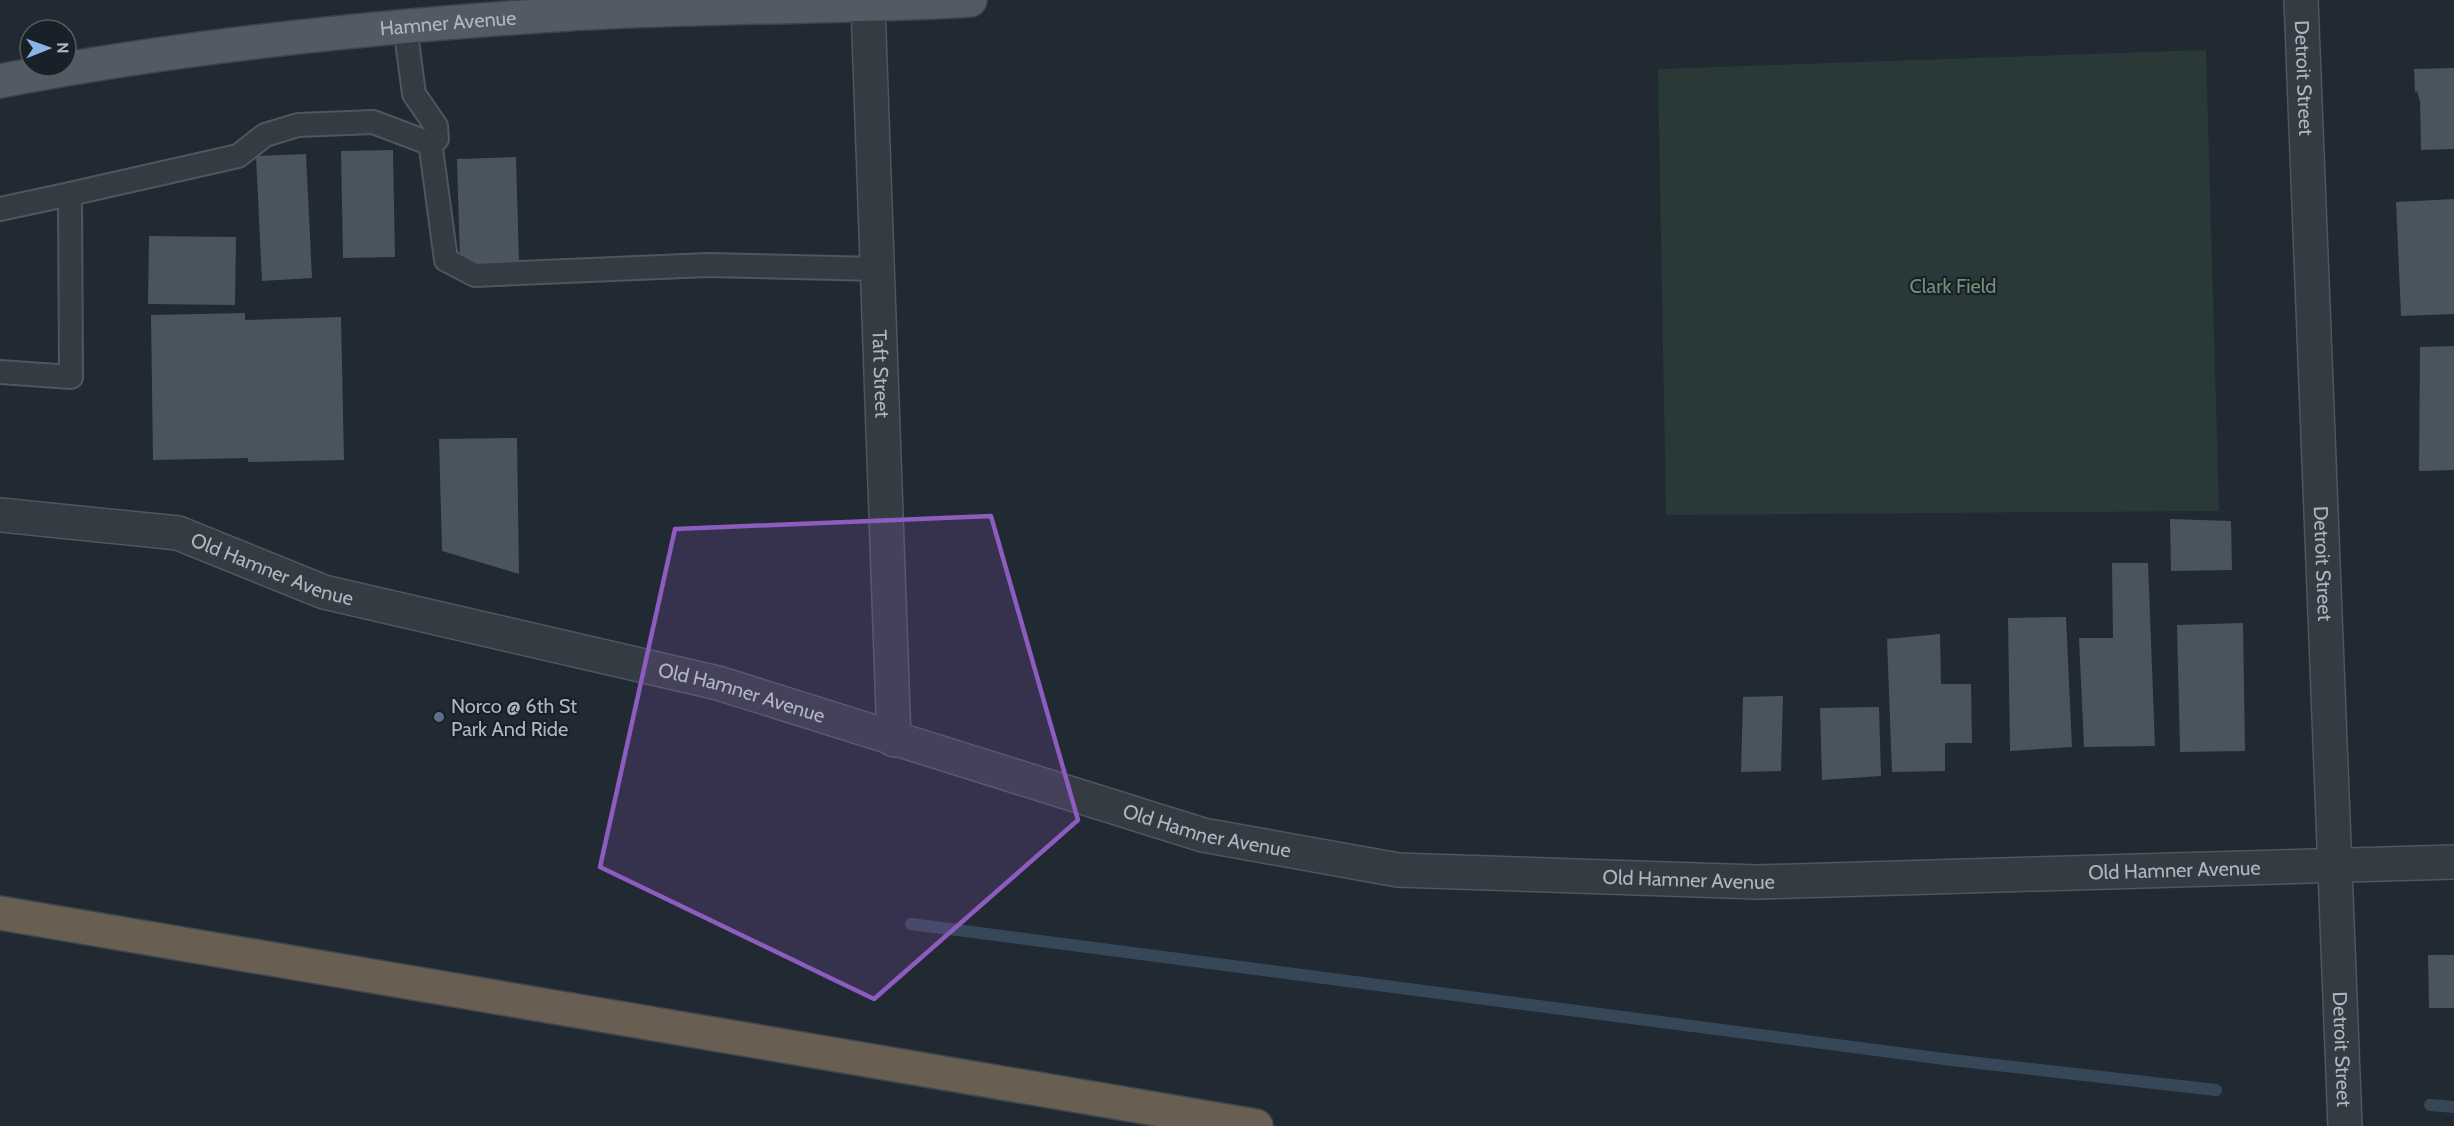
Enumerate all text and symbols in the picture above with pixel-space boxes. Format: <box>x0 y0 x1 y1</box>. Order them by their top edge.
street label: Hamner Avenue <box>379 6 517 41</box>
north arrow <box>18 18 78 78</box>
street label: Detroit Street <box>2290 20 2318 136</box>
text: N <box>53 42 72 54</box>
park label: Clark Field <box>1910 274 1996 298</box>
street label: Taft Street <box>867 329 895 419</box>
street label: Detroit Street <box>2309 505 2337 622</box>
street label: Old Hamner Avenue <box>187 527 356 610</box>
street label: Old Hamner Avenue <box>656 658 828 728</box>
place label: Norco @ 6th St Park And Ride <box>451 694 577 741</box>
marker: Norco @ 6th St Park And Ride <box>432 710 446 724</box>
street label: Old Hamner Avenue <box>1120 799 1293 863</box>
street label: Old Hamner Avenue <box>2088 856 2261 885</box>
street label: Old Hamner Avenue <box>1602 865 1775 894</box>
street label: Detroit Street <box>2328 991 2356 1108</box>

